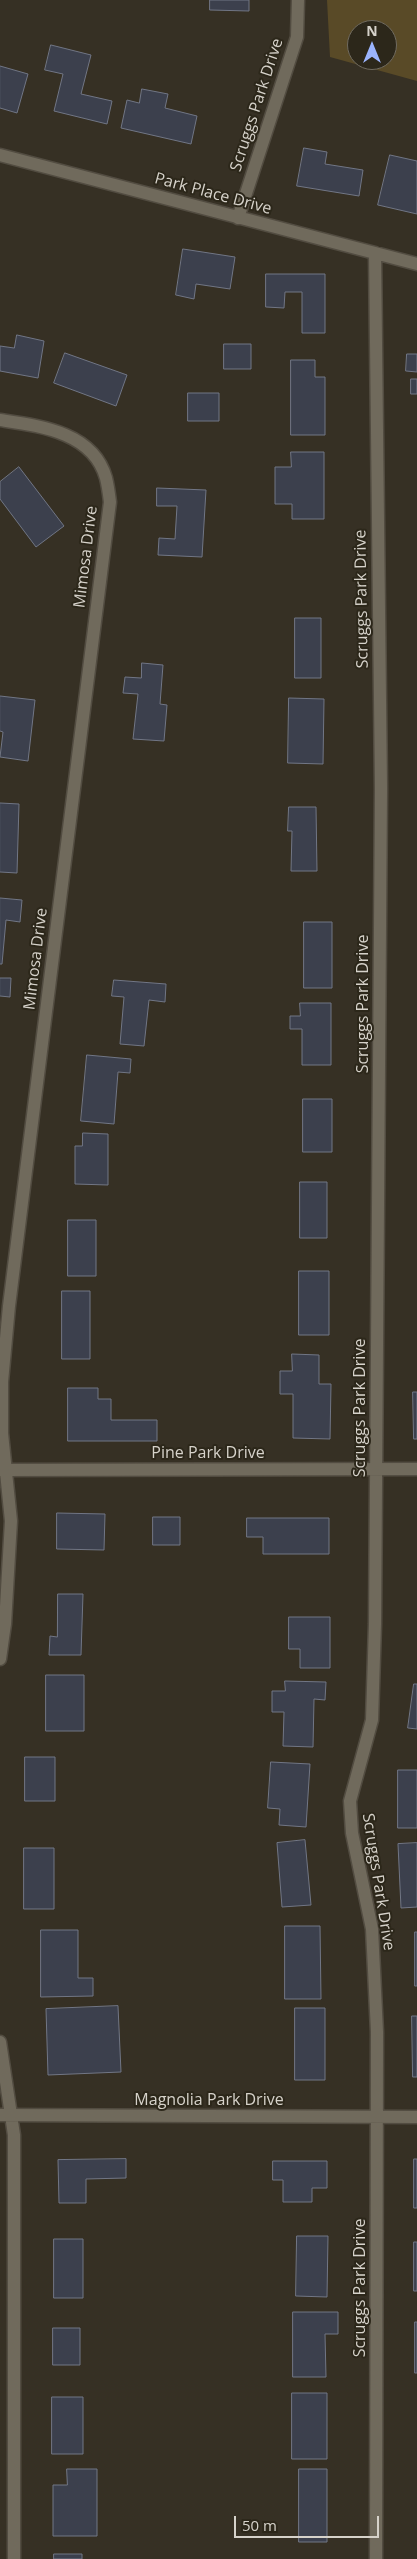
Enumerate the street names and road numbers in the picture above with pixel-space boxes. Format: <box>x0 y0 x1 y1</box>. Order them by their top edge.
street label: Scruggs Park Drive <box>226 36 288 174</box>
street label: Park Place Drive <box>152 169 274 219</box>
street label: Mimosa Drive <box>70 505 102 609</box>
street label: Scruggs Park Drive <box>351 529 373 669</box>
street label: Mimosa Drive <box>20 907 52 1011</box>
street label: Scruggs Park Drive <box>353 935 373 1073</box>
street label: Scruggs Park Drive <box>350 1339 370 1477</box>
street label: Pine Park Drive <box>151 1443 265 1463</box>
street label: Scruggs Park Drive <box>358 1812 398 1952</box>
street label: Magnolia Park Drive <box>134 2090 284 2110</box>
street label: Scruggs Park Drive <box>350 2219 370 2357</box>

